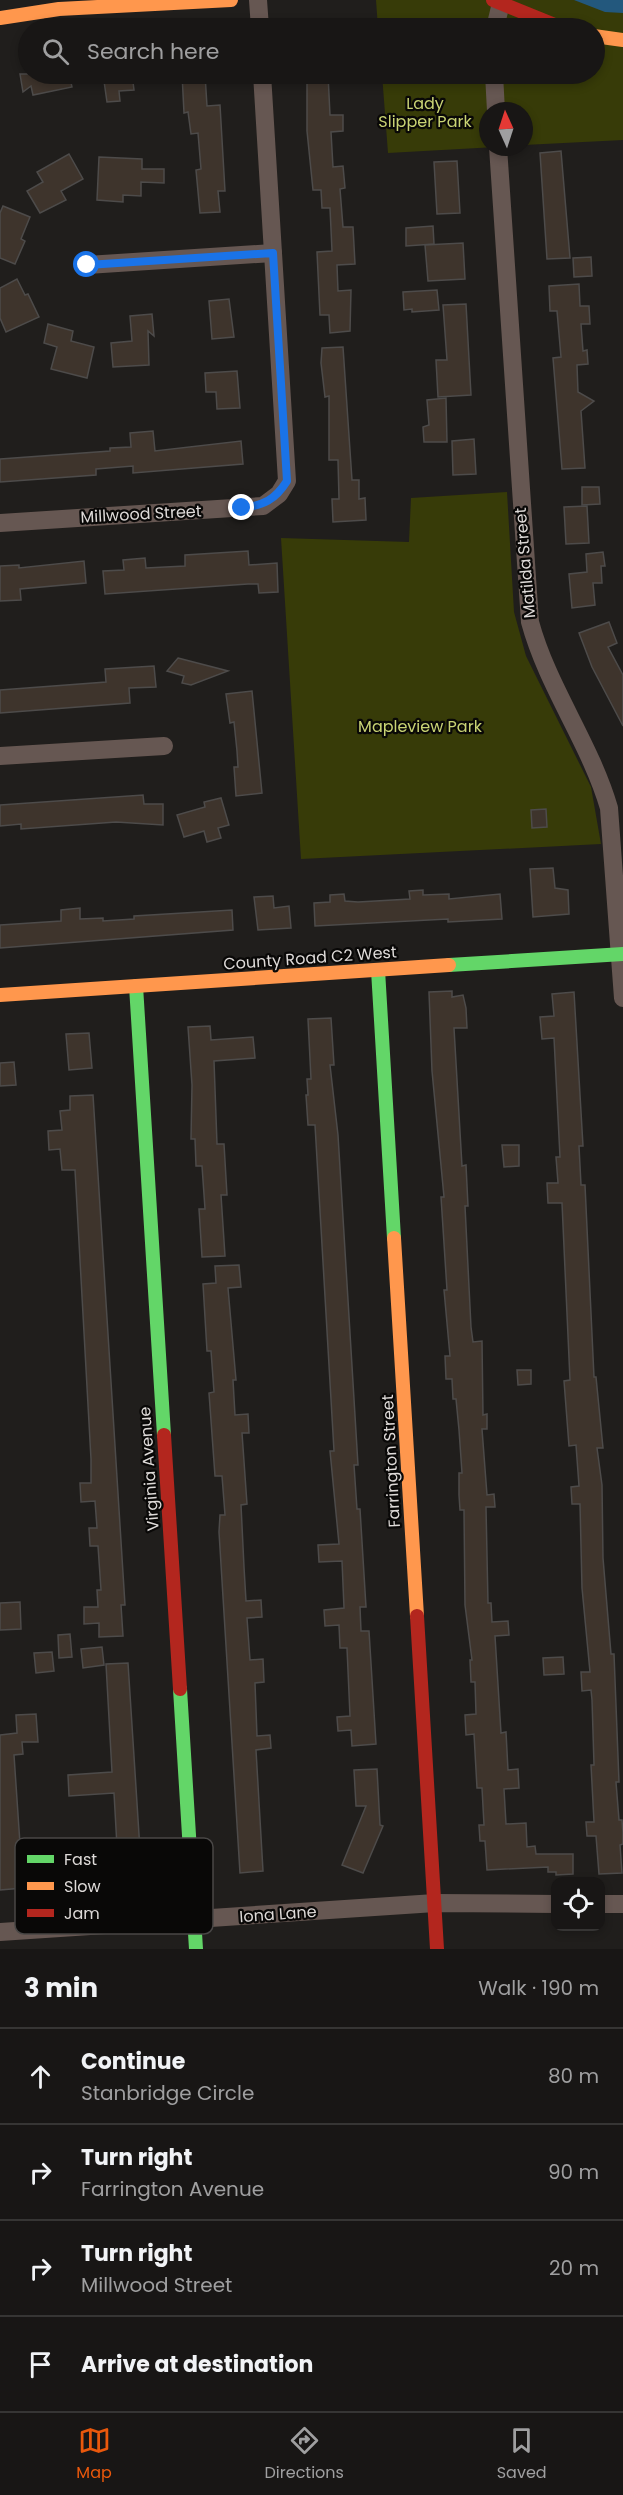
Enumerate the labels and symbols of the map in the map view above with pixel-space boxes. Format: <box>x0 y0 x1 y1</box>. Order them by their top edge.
park label: Lady Slipper Park <box>378 92 472 133</box>
north arrow <box>479 102 533 156</box>
route start <box>73 251 99 277</box>
route end <box>228 494 254 520</box>
street label: Millwood Street <box>80 499 202 529</box>
street label: Matilda Street <box>509 507 541 619</box>
park label: Mapleview Park <box>358 715 483 738</box>
street label: County Road C2 West <box>223 940 398 976</box>
street label: Farrington Street <box>376 1394 406 1528</box>
street label: Virginia Avenue <box>133 1406 165 1532</box>
legend <box>15 1838 213 1934</box>
text: Fast <box>64 1848 97 1871</box>
text: Slow <box>64 1875 101 1898</box>
street label: Iona Lane <box>239 1900 317 1928</box>
text: Jam <box>64 1902 100 1925</box>

